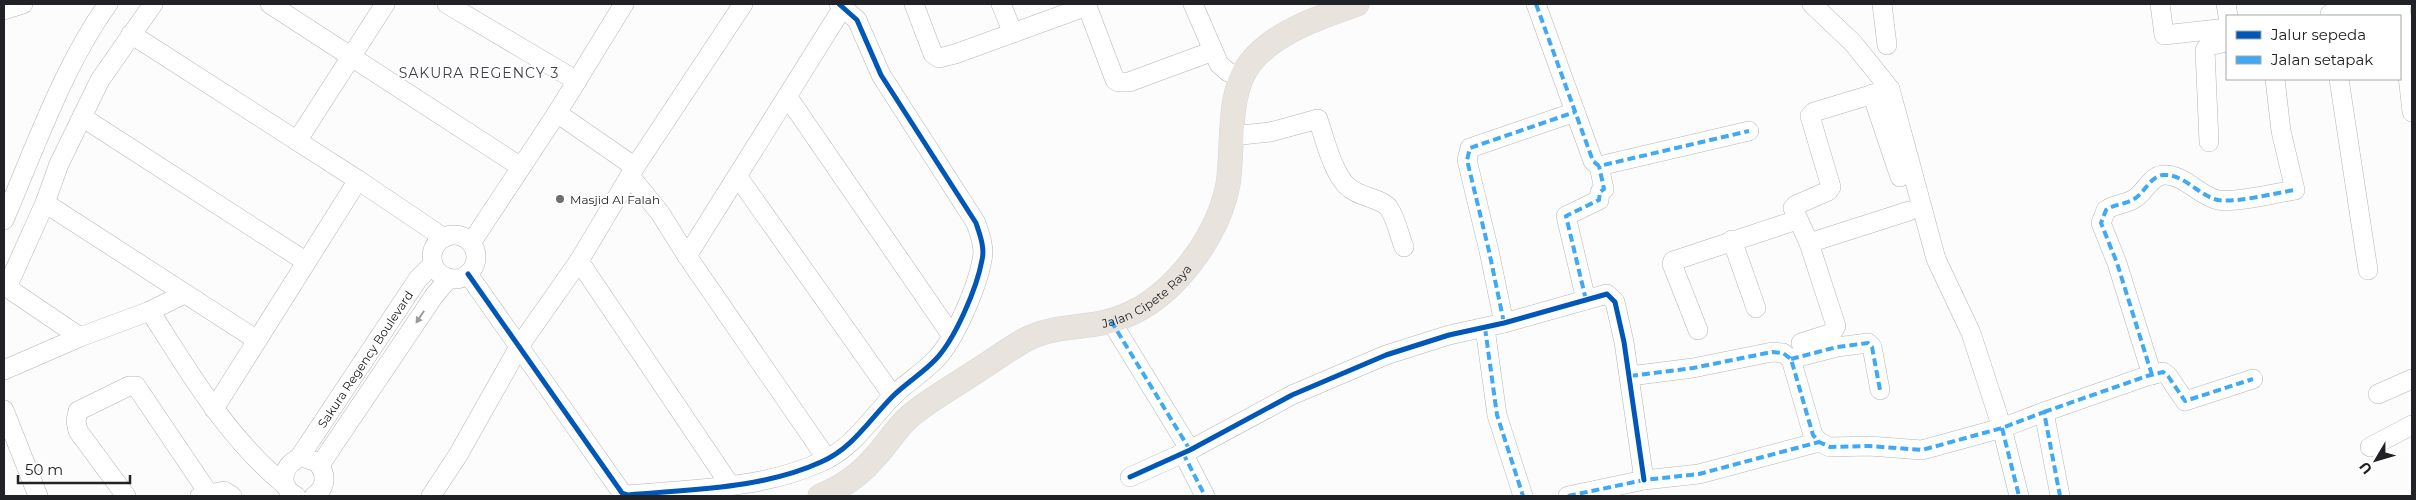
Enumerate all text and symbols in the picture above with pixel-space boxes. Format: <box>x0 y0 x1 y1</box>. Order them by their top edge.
legend <box>2226 15 2401 80</box>
text: Jalur sepeda <box>2270 25 2366 44</box>
text: Jalan setapak <box>2270 50 2373 69</box>
district label: SAKURA REGENCY 3 <box>399 64 559 82</box>
place label: Masjid Al Falah <box>570 192 660 207</box>
marker: Masjid Al Falah <box>554 193 566 205</box>
street label: Jalan Cipete Raya <box>1099 261 1194 331</box>
street label: Sakura Regency Boulevard <box>314 288 416 430</box>
one-way arrow <box>415 310 425 324</box>
north arrow <box>2351 435 2401 485</box>
scale bar <box>18 452 130 484</box>
text: U <box>2355 458 2376 478</box>
text: 50 m <box>25 460 63 479</box>

